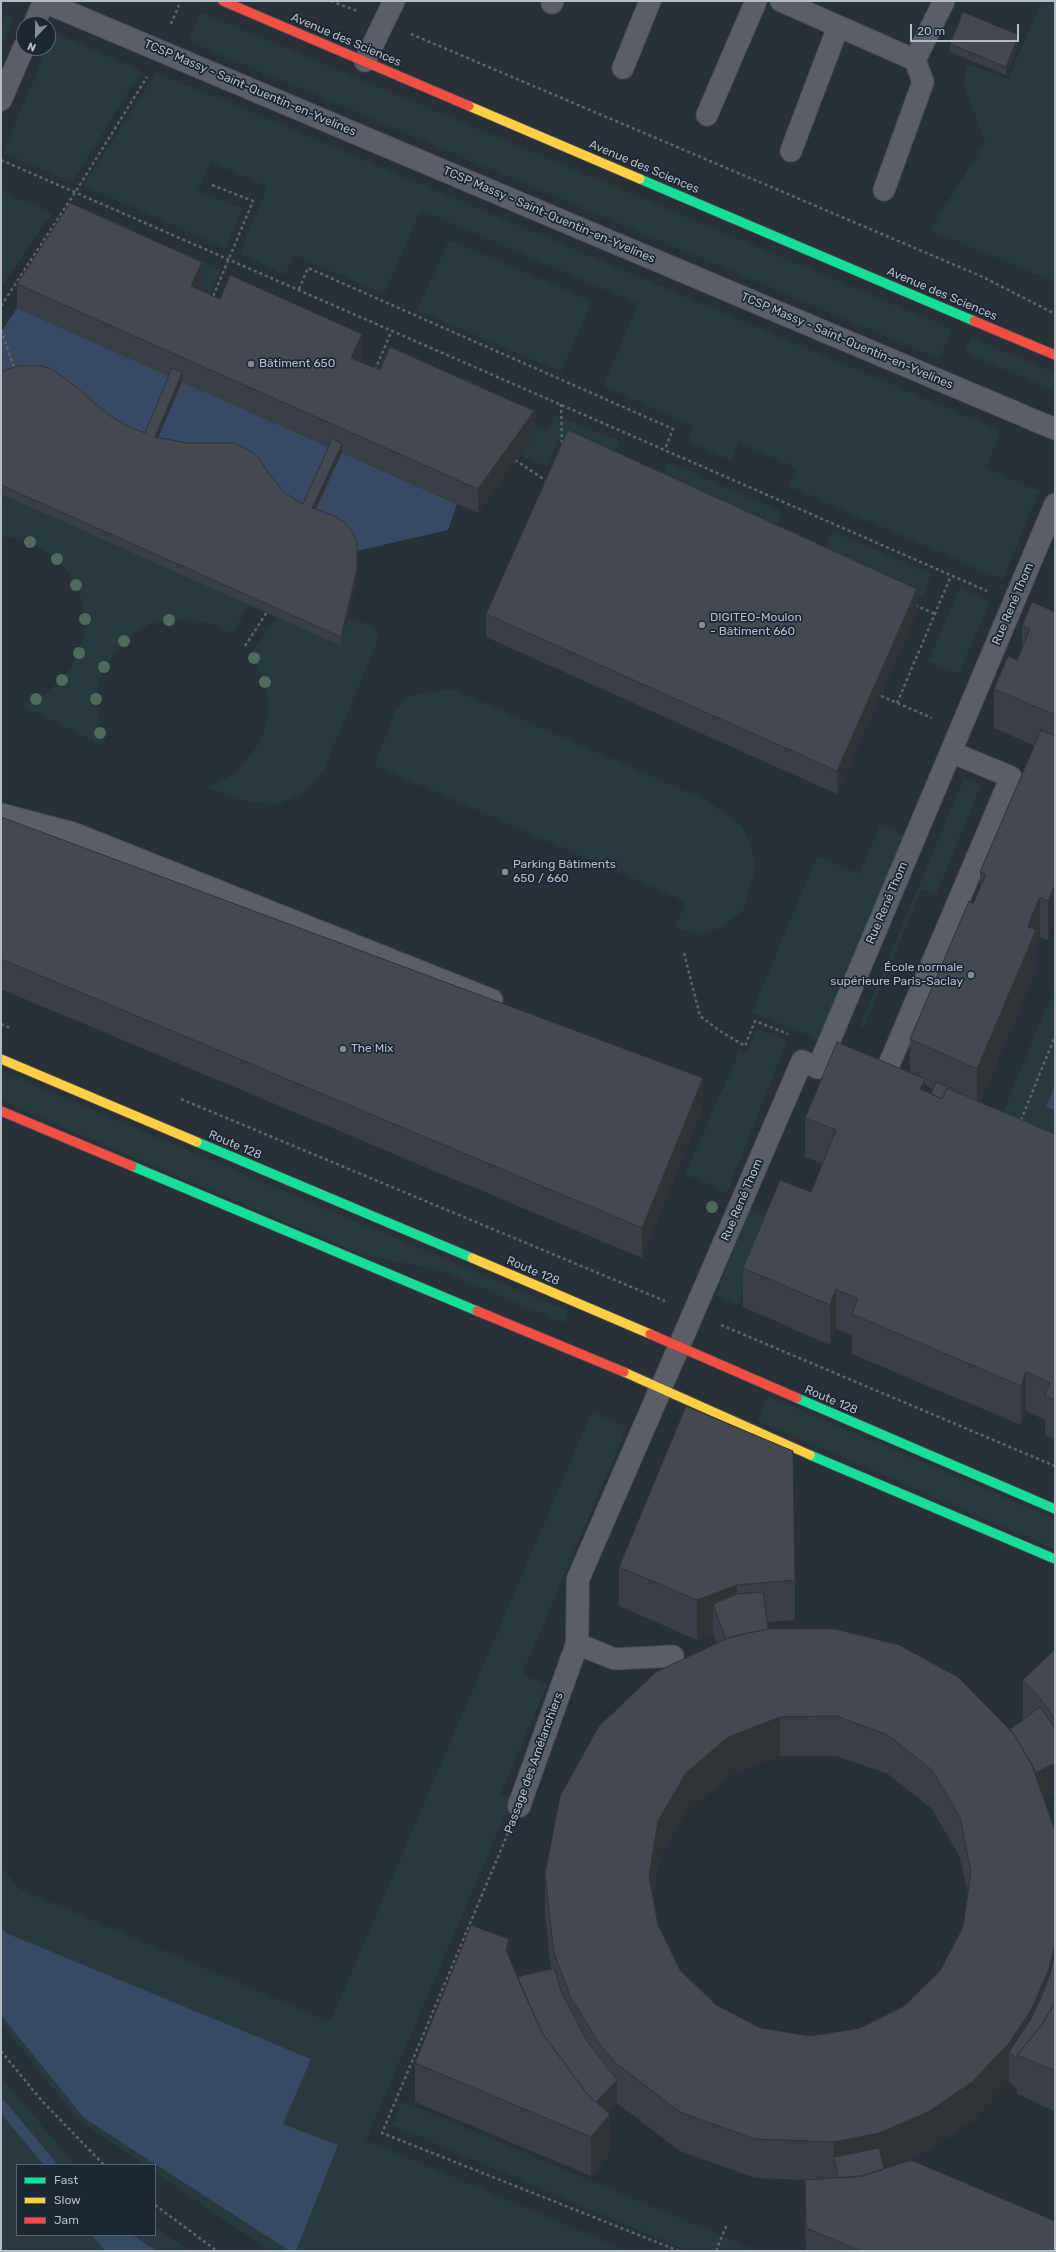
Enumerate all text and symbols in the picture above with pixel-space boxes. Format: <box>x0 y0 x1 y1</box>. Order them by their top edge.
street label: Avenue des Sciences <box>289 10 403 70</box>
north arrow <box>16 16 56 56</box>
scale bar <box>912 16 1021 42</box>
text: 20 m <box>917 24 945 38</box>
street label: TCSP Massy - Saint-Quentin-en-Yvelines <box>142 37 358 139</box>
text: N <box>26 39 38 54</box>
street label: Avenue des Sciences <box>587 137 701 197</box>
street label: TCSP Massy - Saint-Quentin-en-Yvelines <box>441 164 657 266</box>
street label: Avenue des Sciences <box>885 264 999 324</box>
street label: TCSP Massy - Saint-Quentin-en-Yvelines <box>739 290 955 392</box>
place label: Bâtiment 650 <box>259 357 335 371</box>
marker: Bâtiment 650 <box>246 359 256 369</box>
street label: Rue René Thom <box>989 561 1037 647</box>
place label: DIGITEO-Moulon - Bâtiment 660 <box>710 611 802 639</box>
marker: DIGITEO-Moulon - Bâtiment 660 <box>697 620 707 630</box>
place label: Parking Bâtiments 650 / 660 <box>513 858 616 886</box>
street label: Rue René Thom <box>863 860 911 946</box>
marker: Parking Bâtiments 650 / 660 <box>500 867 510 877</box>
place label: École normale supérieure Paris-Saclay <box>830 961 963 989</box>
marker: École normale supérieure Paris-Saclay <box>966 970 976 980</box>
place label: The Mix <box>351 1042 394 1056</box>
marker: The Mix <box>338 1044 348 1054</box>
street label: Route 128 <box>206 1127 264 1163</box>
street label: Rue René Thom <box>718 1157 766 1243</box>
street label: Route 128 <box>504 1253 562 1289</box>
street label: Route 128 <box>802 1382 860 1418</box>
street label: Passage des Amélanchiers <box>502 1690 566 1836</box>
legend <box>16 2164 156 2236</box>
text: Fast <box>54 2173 78 2187</box>
text: Slow <box>54 2193 81 2207</box>
text: Jam <box>54 2213 79 2227</box>

